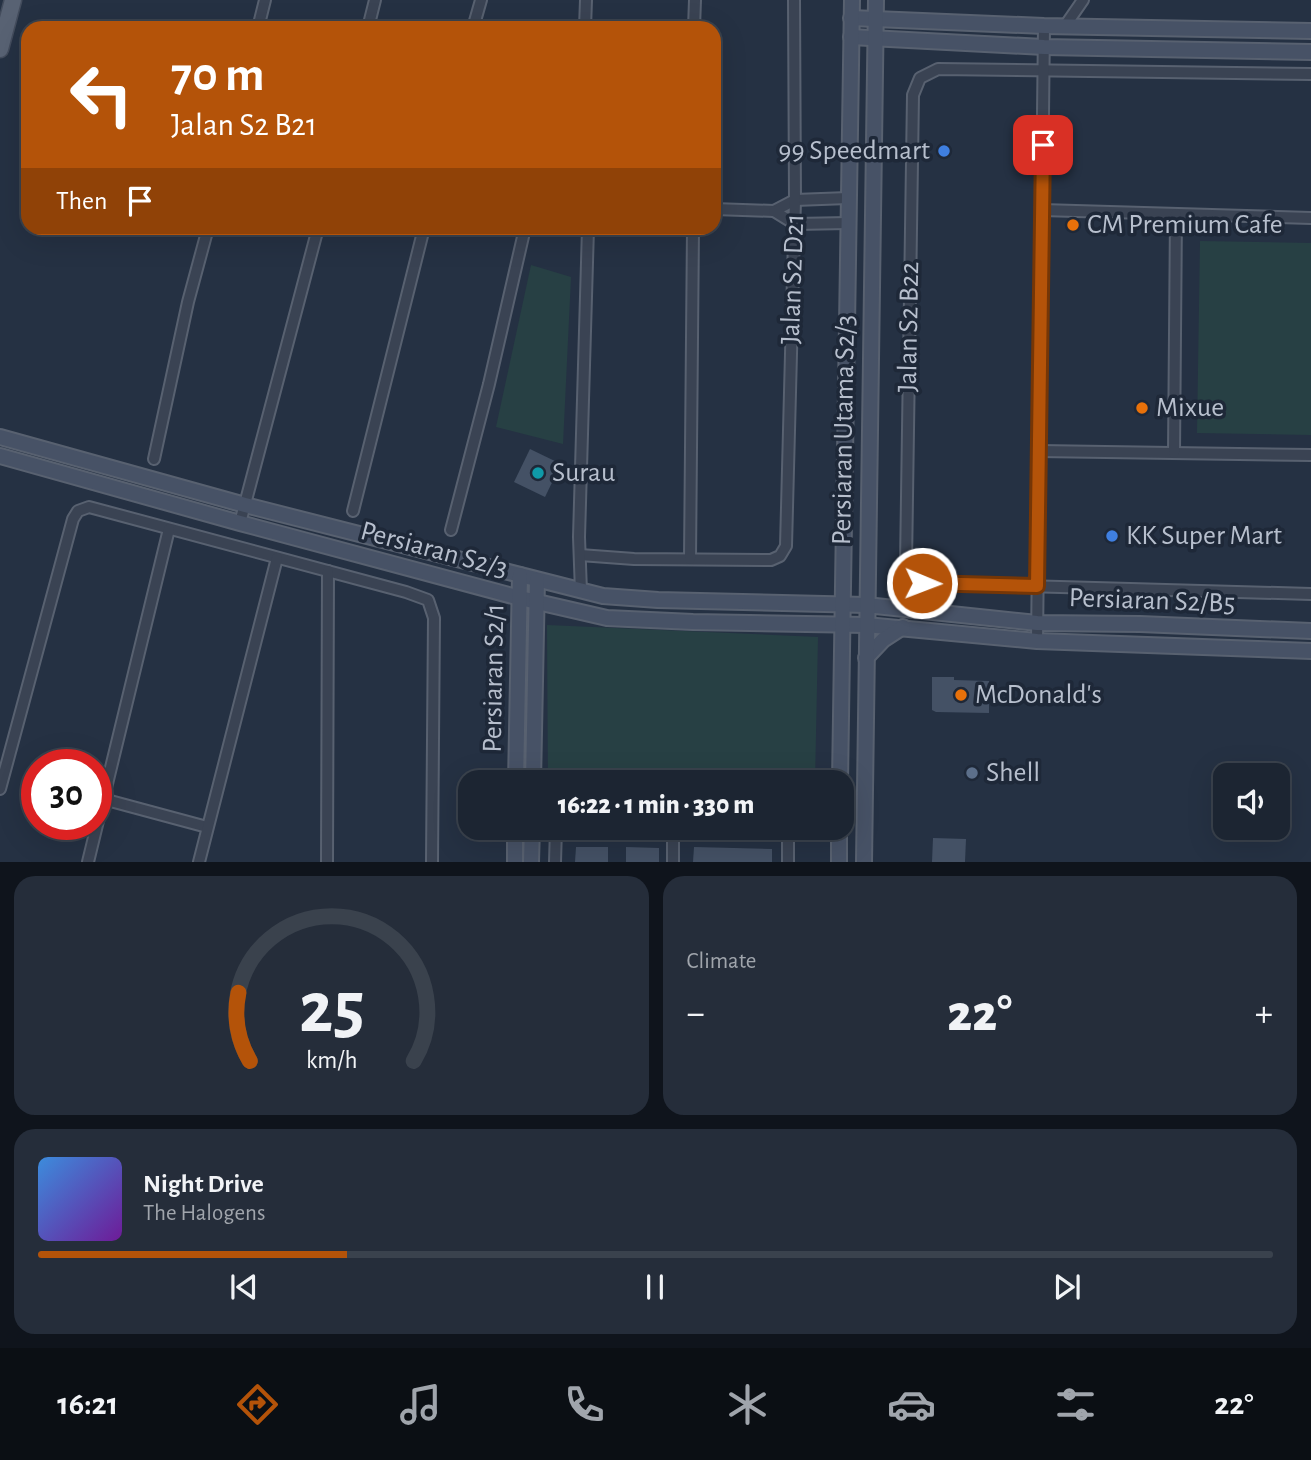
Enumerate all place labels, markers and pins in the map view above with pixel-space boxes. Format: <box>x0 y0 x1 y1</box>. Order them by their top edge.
pin <box>1013 115 1073 175</box>
place label: 99 Speedmart <box>778 137 930 165</box>
marker: 99 Speedmart <box>936 143 952 159</box>
place label: CM Premium Cafe <box>1087 211 1283 239</box>
marker: CM Premium Cafe <box>1065 217 1081 233</box>
place label: Mixue <box>1156 394 1224 422</box>
marker: Mixue <box>1134 400 1150 416</box>
place label: Surau <box>552 459 615 487</box>
marker: Surau <box>530 465 546 481</box>
place label: KK Super Mart <box>1126 522 1282 550</box>
marker: KK Super Mart <box>1104 528 1120 544</box>
place label: McDonald's <box>975 681 1102 709</box>
marker: McDonald's <box>953 687 969 703</box>
place label: Shell <box>986 759 1040 787</box>
marker: Shell <box>964 765 980 781</box>

